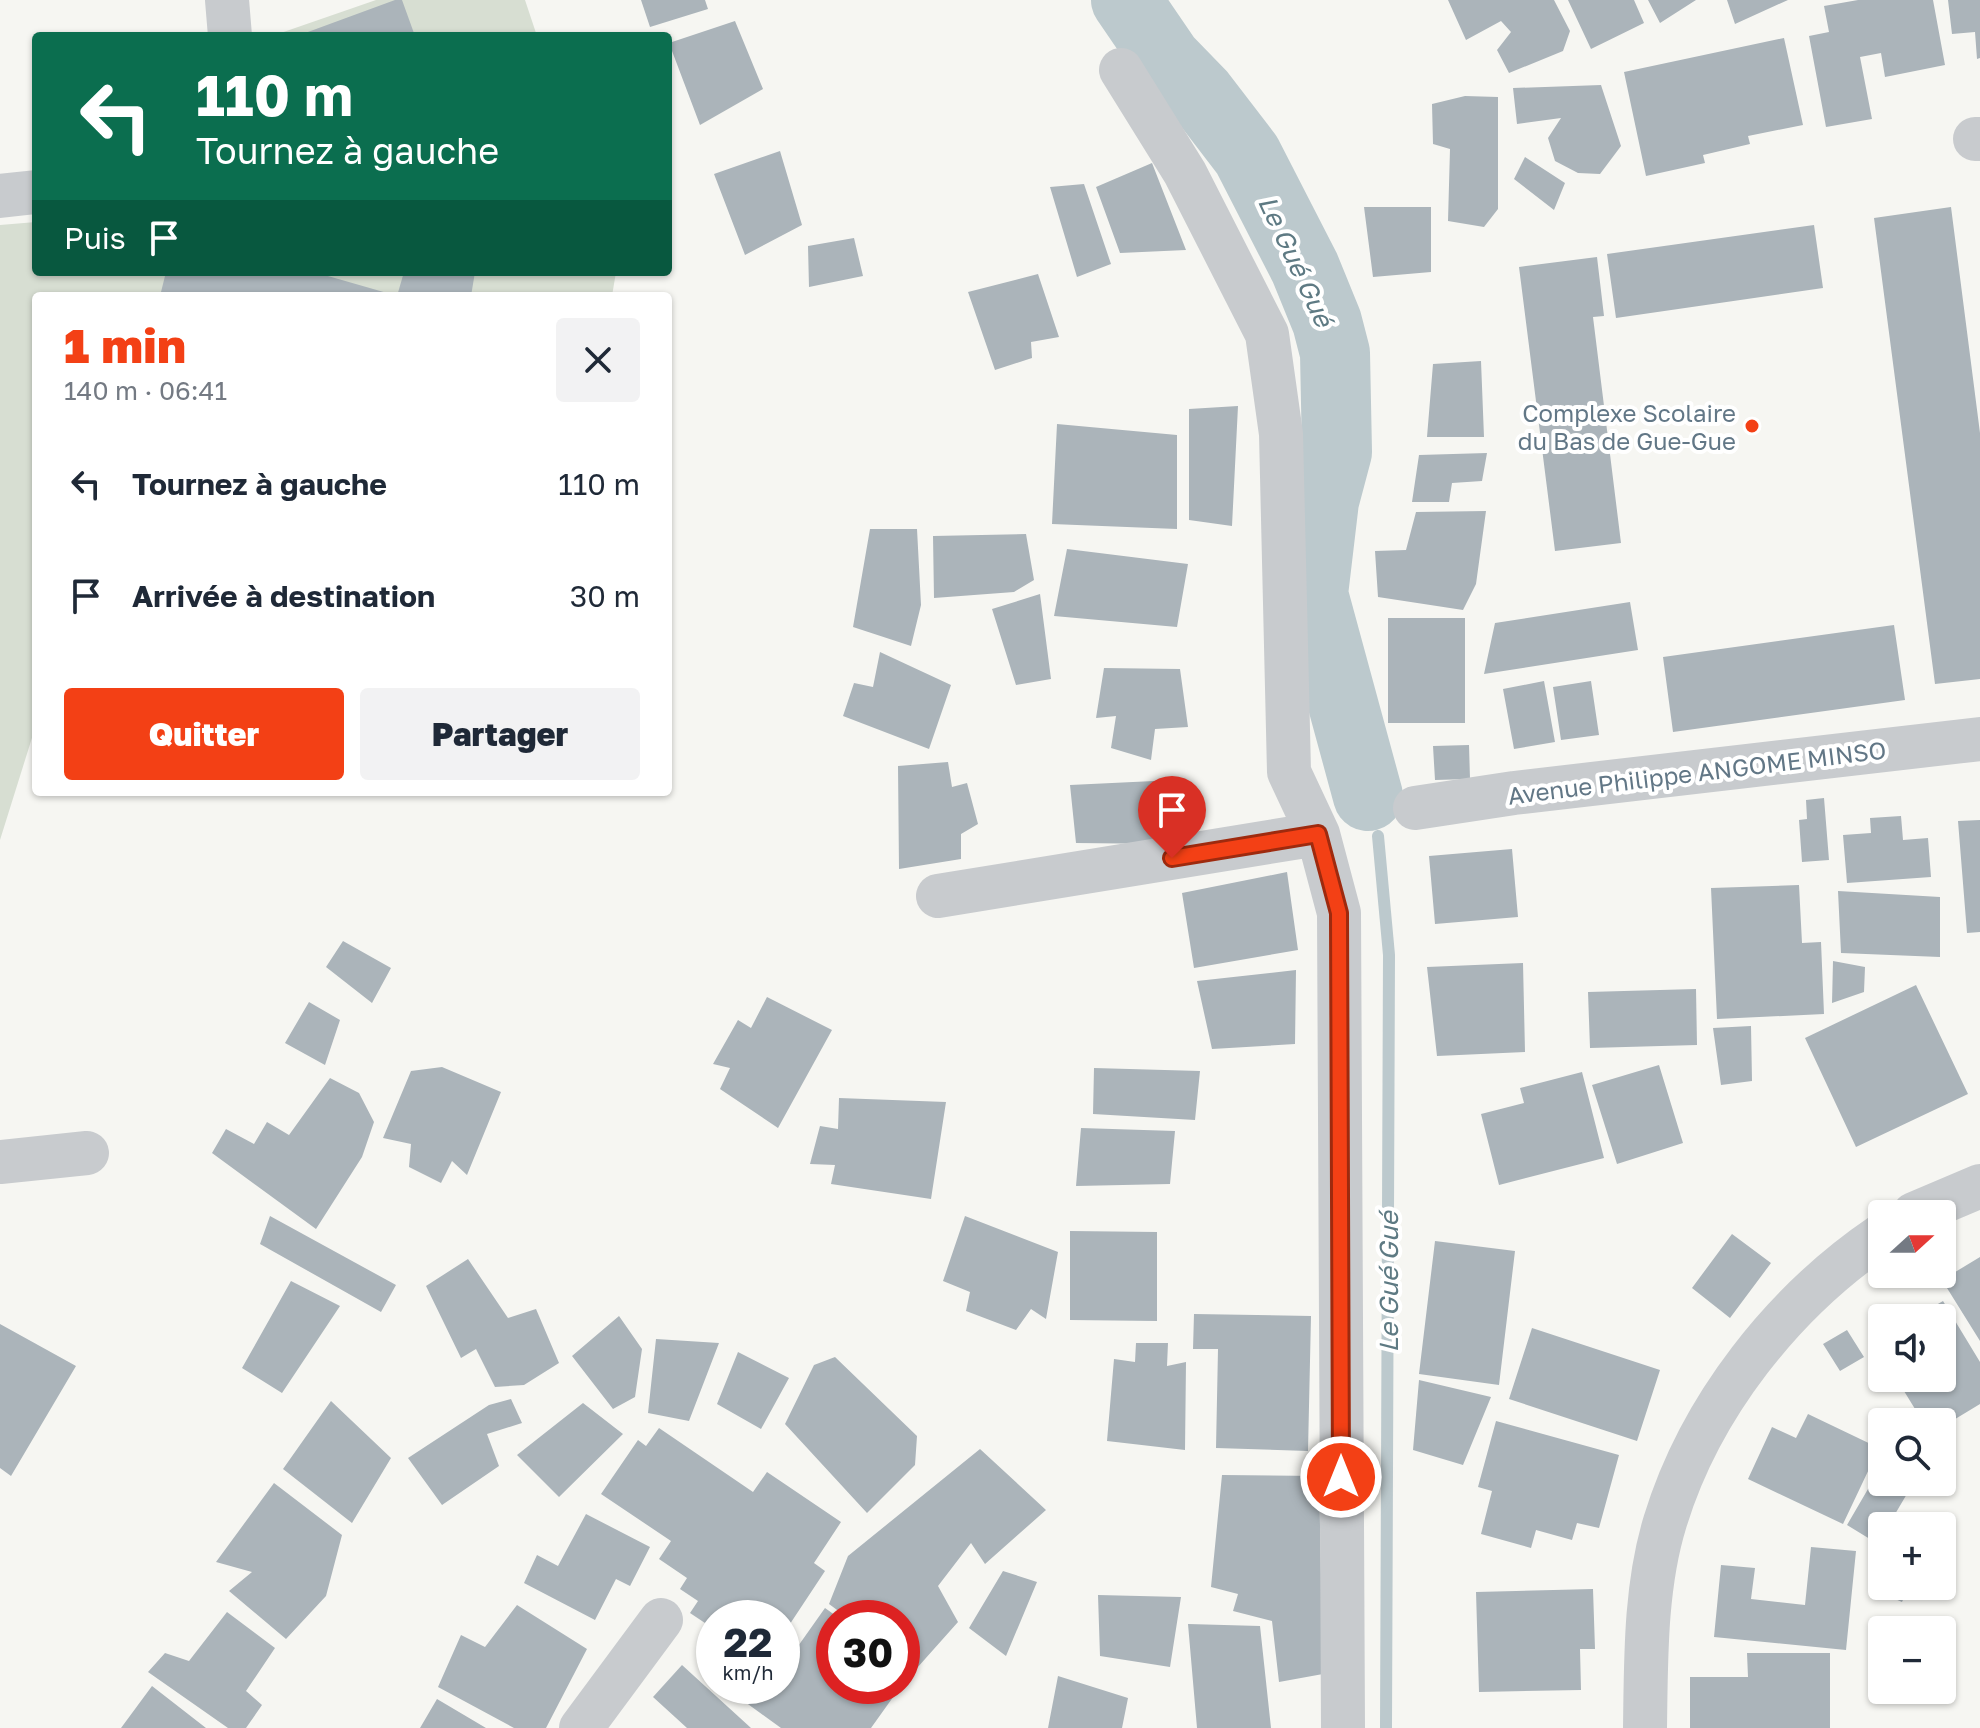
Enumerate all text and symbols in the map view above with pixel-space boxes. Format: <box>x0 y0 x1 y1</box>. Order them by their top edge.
text: 110 m <box>196 61 353 128</box>
icon: left <box>64 64 168 168</box>
text: Tournez à gauche <box>196 129 499 172</box>
water label: Le Gué Gué <box>1252 191 1341 334</box>
icon: arrive <box>142 216 186 260</box>
text: Puis <box>64 220 126 256</box>
text: 1 min <box>64 316 186 374</box>
button: close <box>556 318 640 402</box>
text: 140 m · 06:41 <box>64 375 227 406</box>
place label: Complexe Scolaire du Bas de Gue-Gue <box>1518 398 1736 455</box>
marker: Complexe Scolaire du Bas de Gue-Gue <box>1743 417 1761 435</box>
icon: left <box>64 462 108 506</box>
text: Tournez à gauche <box>132 466 387 502</box>
text: 110 m <box>558 466 640 502</box>
icon: arrive <box>64 574 108 618</box>
text: Arrivée à destination <box>132 578 435 614</box>
text: 30 m <box>570 578 640 614</box>
button: Quitter <box>64 688 344 780</box>
button: Partager <box>360 688 640 780</box>
street label: Avenue Philippe ANGOME MINSO <box>1506 734 1888 810</box>
pin <box>1138 776 1206 858</box>
icon: arrive <box>1150 788 1194 832</box>
north arrow <box>1868 1200 1956 1288</box>
map controls <box>1868 1200 1956 1704</box>
water label: Le Gué Gué <box>1373 1209 1404 1352</box>
button: sound <box>1868 1304 1956 1392</box>
button: search <box>1868 1408 1956 1496</box>
position arrow <box>1299 1435 1383 1519</box>
button: + <box>1868 1512 1956 1600</box>
speed limit sign: 30 <box>816 1600 920 1704</box>
button: − <box>1868 1616 1956 1704</box>
text: 22 <box>724 1618 772 1666</box>
text: km/h <box>723 1660 773 1684</box>

